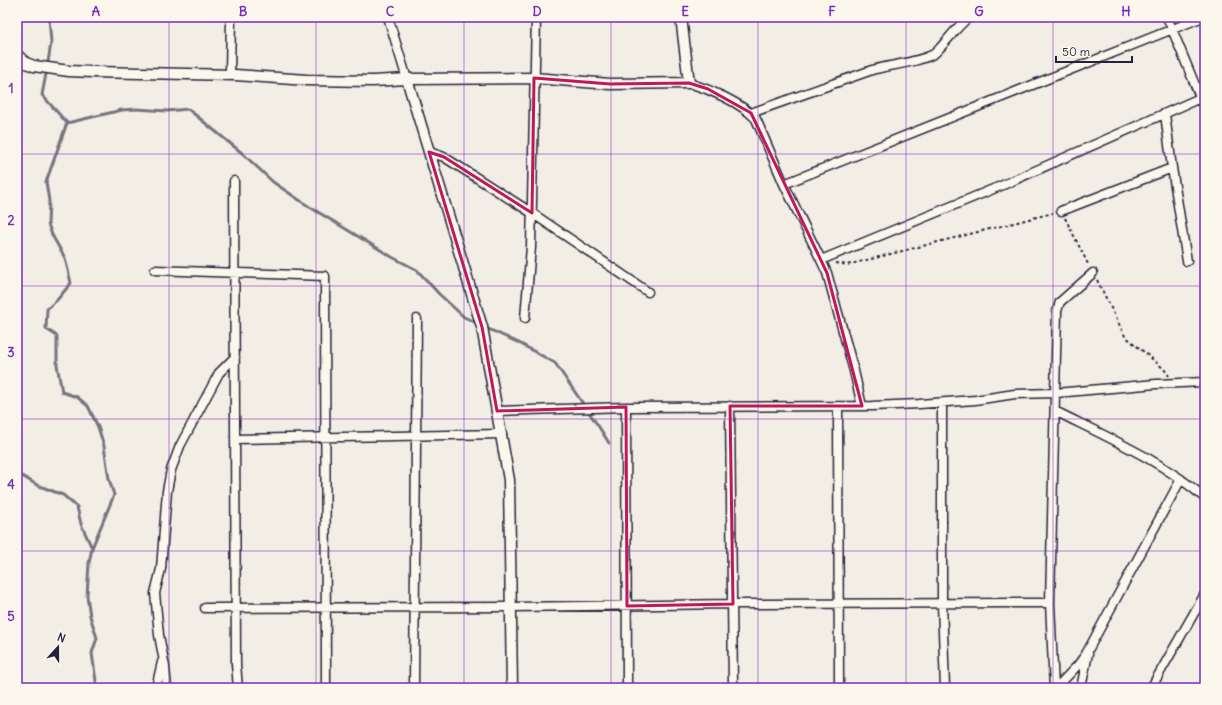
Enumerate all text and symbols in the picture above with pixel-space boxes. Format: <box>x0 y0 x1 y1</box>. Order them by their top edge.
text: A <box>92 3 101 20</box>
text: B <box>239 3 248 20</box>
text: C <box>386 3 395 20</box>
text: D <box>532 3 542 20</box>
text: E <box>681 3 689 20</box>
text: F <box>828 3 836 20</box>
text: G <box>974 3 984 20</box>
text: H <box>1121 3 1131 20</box>
scale bar <box>1056 38 1132 64</box>
text: 50 m <box>1062 44 1091 59</box>
text: 1 <box>8 80 14 97</box>
text: 2 <box>7 212 15 229</box>
text: 3 <box>7 344 15 361</box>
text: 4 <box>7 476 15 493</box>
text: 5 <box>7 608 15 625</box>
north arrow <box>38 627 78 667</box>
text: N <box>56 630 68 646</box>

